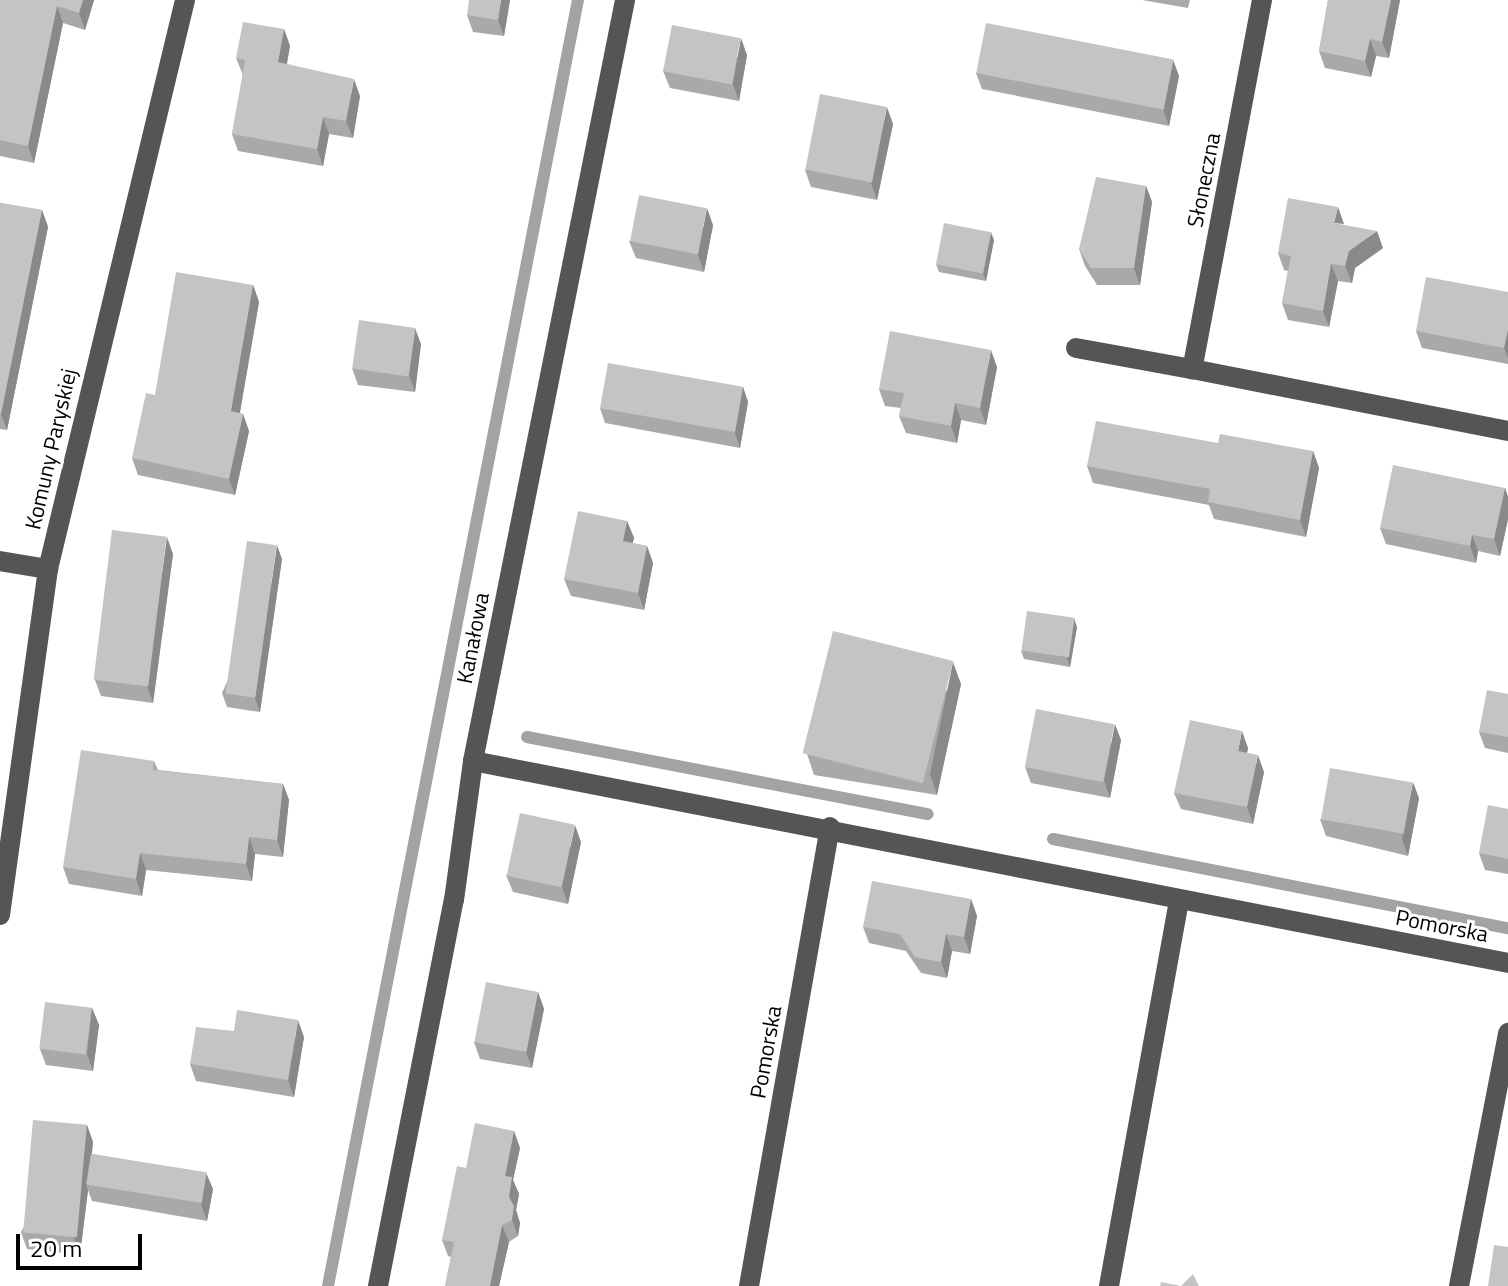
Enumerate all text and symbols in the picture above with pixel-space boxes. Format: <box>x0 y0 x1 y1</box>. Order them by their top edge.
street label: Słoneczna <box>1182 130 1226 230</box>
street label: Komuny Paryskiej <box>20 366 82 532</box>
street label: Kanałowa <box>451 590 495 686</box>
street label: Pomorska <box>1393 904 1491 948</box>
street label: Pomorska <box>745 1003 787 1101</box>
scale bar <box>20 1218 146 1268</box>
text: 20 m <box>30 1230 82 1266</box>

